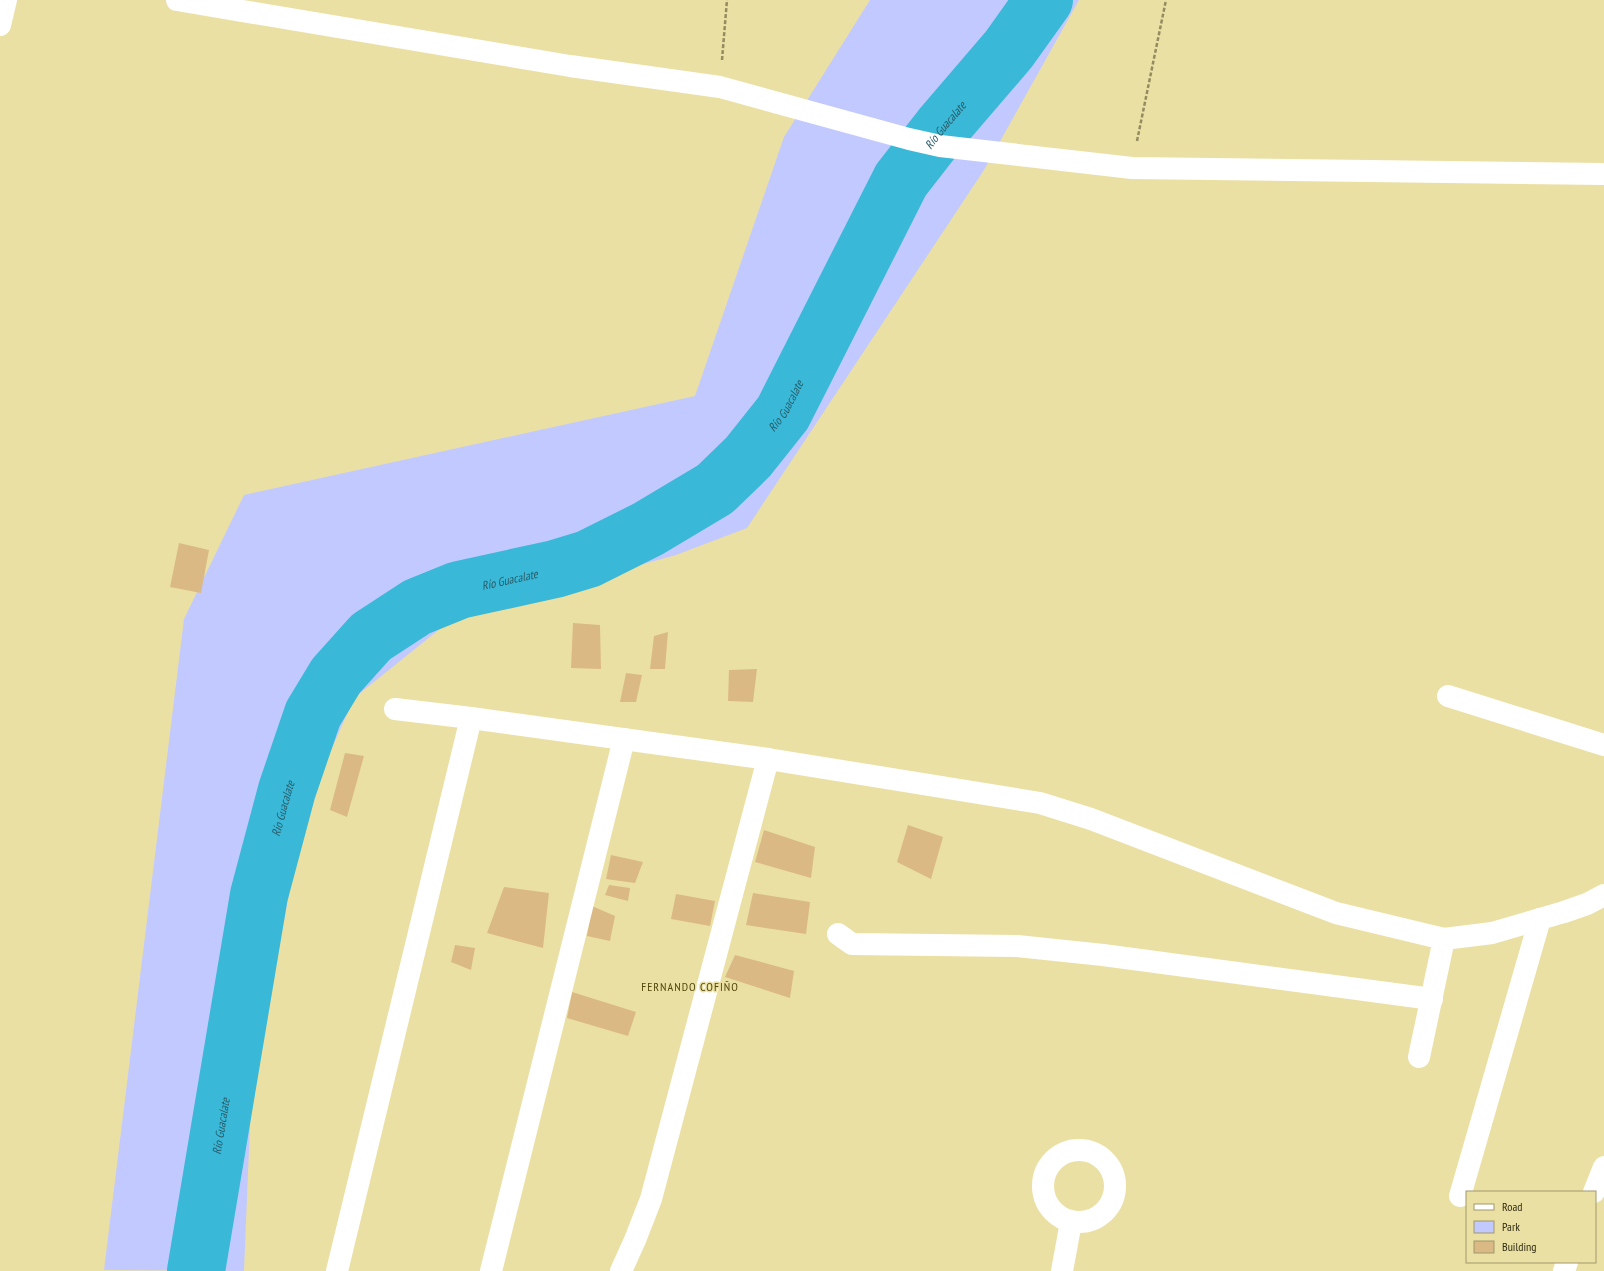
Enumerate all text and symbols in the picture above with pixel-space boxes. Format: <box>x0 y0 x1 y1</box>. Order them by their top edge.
water label: Río Guacalate <box>921 97 969 151</box>
water label: Río Guacalate <box>764 376 806 434</box>
water label: Río Guacalate <box>480 565 540 592</box>
water label: Río Guacalate <box>268 778 298 838</box>
district label: FERNANDO COFIÑO <box>641 979 739 994</box>
water label: Río Guacalate <box>208 1096 233 1155</box>
legend <box>1466 1191 1596 1263</box>
text: Road <box>1502 1199 1522 1214</box>
text: Park <box>1502 1219 1520 1234</box>
text: Building <box>1502 1239 1537 1254</box>

